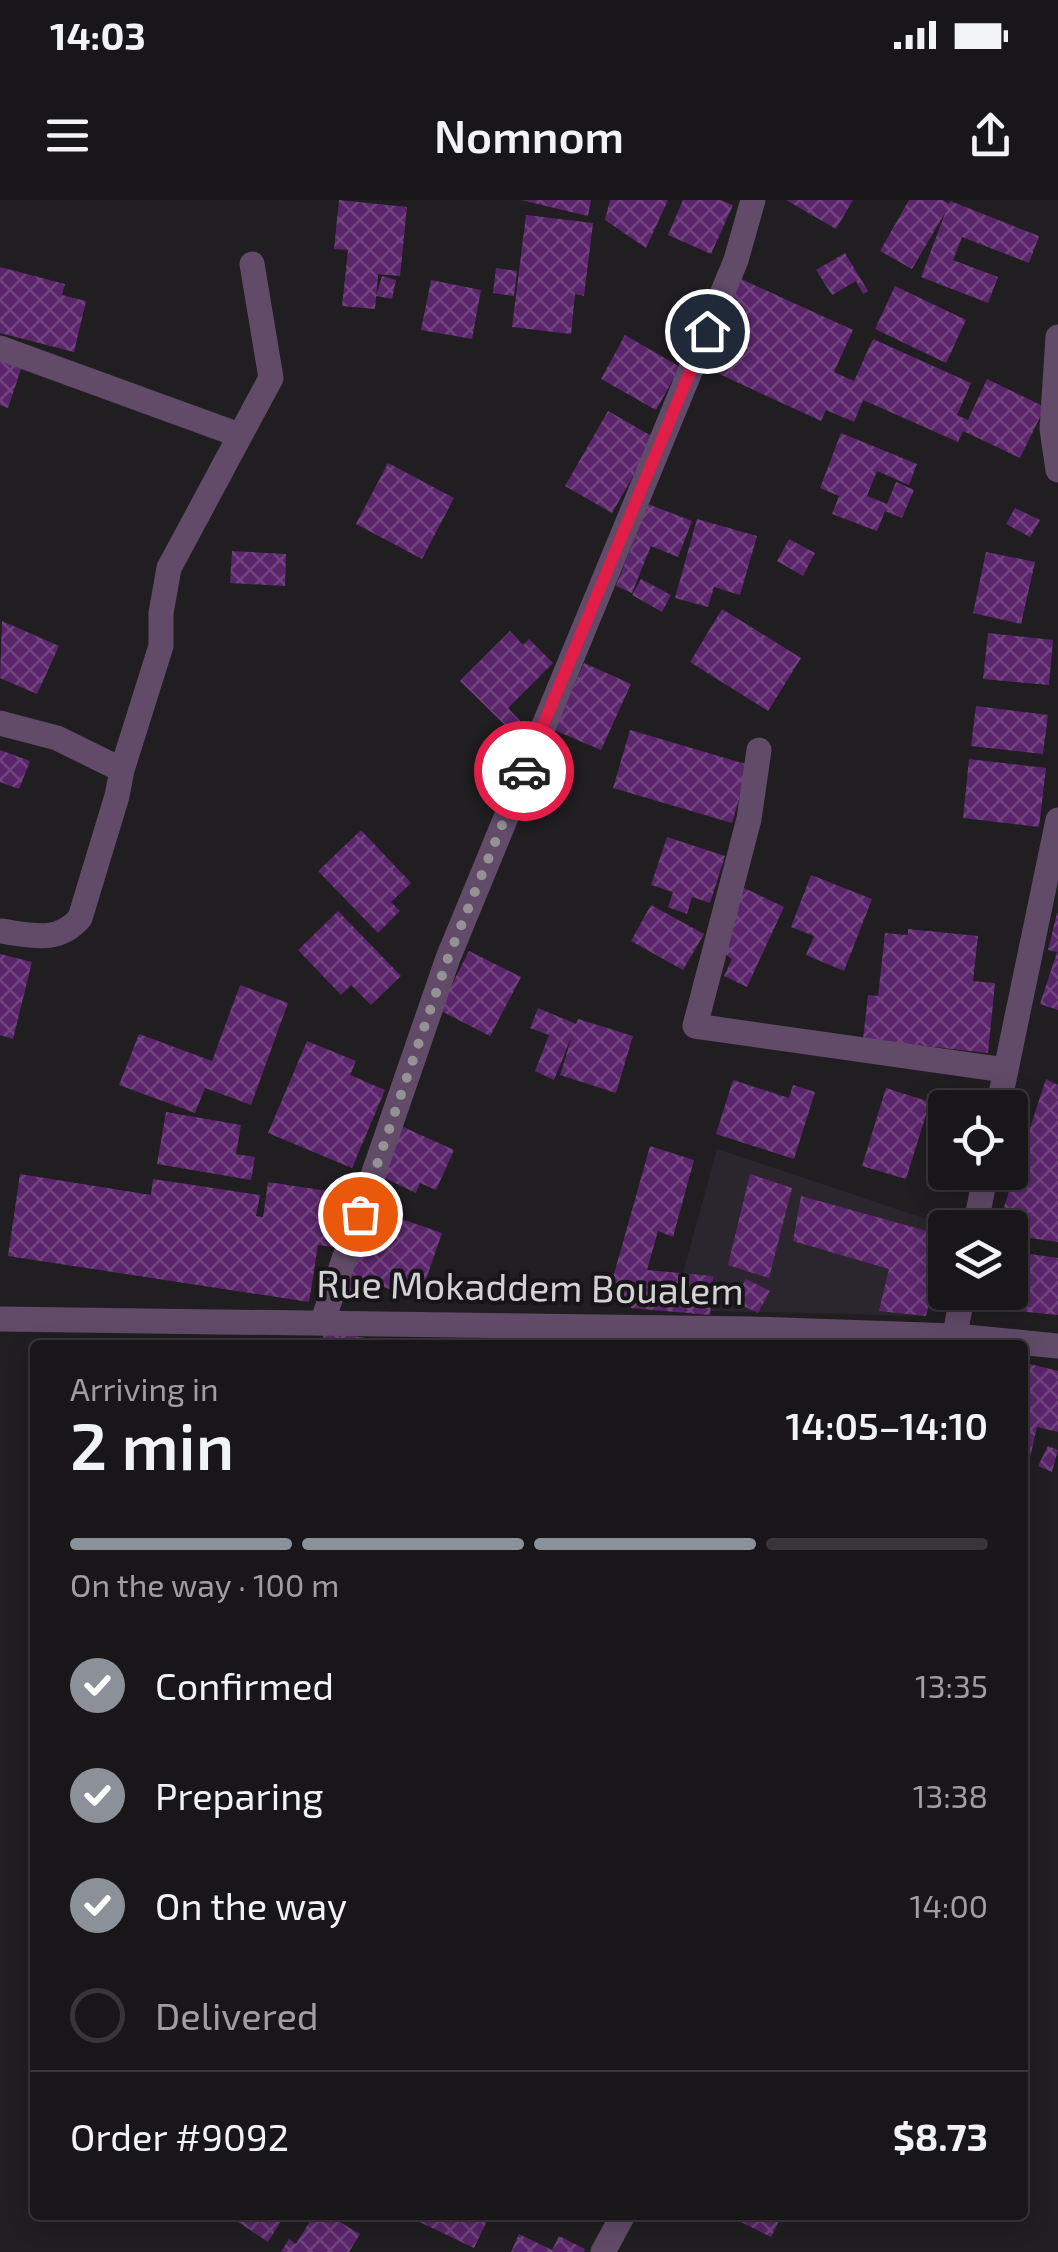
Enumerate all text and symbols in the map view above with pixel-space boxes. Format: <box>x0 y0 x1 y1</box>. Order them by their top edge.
text: 14:03 <box>50 12 146 58</box>
icon: menu <box>40 108 95 163</box>
text: Nomnom <box>434 108 624 162</box>
icon: share <box>963 108 1018 163</box>
pin <box>665 289 750 374</box>
icon: home <box>680 304 735 359</box>
courier <box>474 721 574 821</box>
icon: car <box>497 744 552 799</box>
map controls <box>928 1090 1028 1310</box>
button: locate <box>928 1090 1028 1190</box>
pin <box>318 1172 403 1257</box>
icon: bag <box>333 1187 388 1242</box>
button: layers <box>928 1210 1028 1310</box>
street label: Rue Mokaddem Boualem <box>316 1259 744 1313</box>
text: Arriving in <box>70 1369 219 1407</box>
text: 14:05–14:10 <box>785 1402 988 1448</box>
text: 2 min <box>70 1405 234 1483</box>
text: On the way · 100 m <box>70 1565 339 1603</box>
icon: check <box>70 1658 125 1713</box>
text: Confirmed <box>155 1662 334 1708</box>
text: 13:35 <box>915 1666 988 1704</box>
icon: check <box>70 1768 125 1823</box>
text: Preparing <box>155 1772 323 1818</box>
text: 13:38 <box>913 1776 988 1814</box>
icon: check <box>70 1878 125 1933</box>
text: On the way <box>155 1882 347 1928</box>
text: 14:00 <box>909 1886 988 1924</box>
text: Delivered <box>155 1992 319 2038</box>
text: Order #9092 <box>70 2113 289 2159</box>
text: $8.73 <box>893 2113 988 2159</box>

